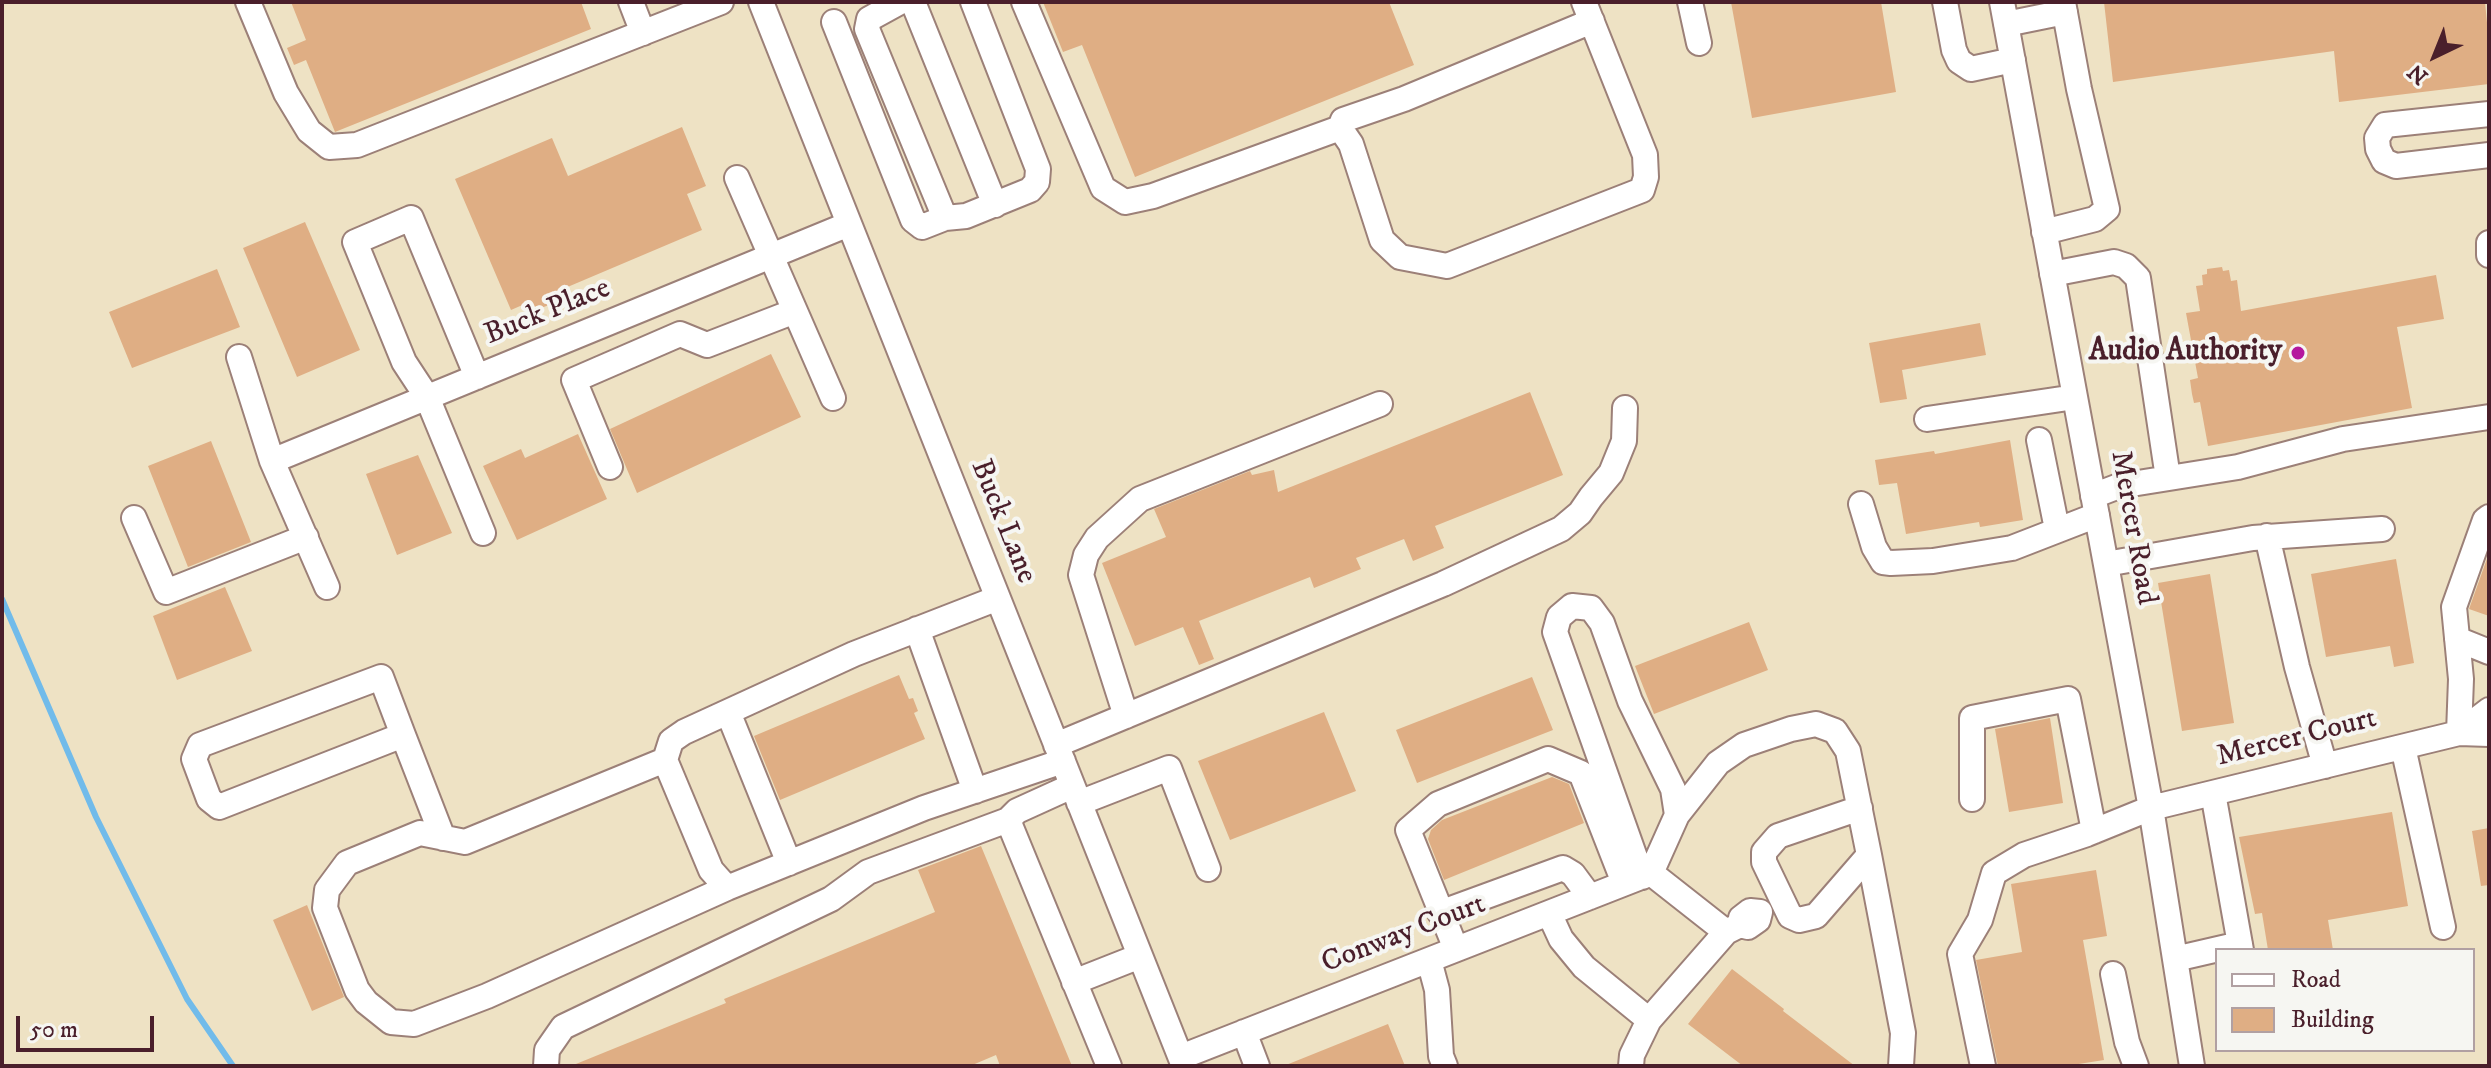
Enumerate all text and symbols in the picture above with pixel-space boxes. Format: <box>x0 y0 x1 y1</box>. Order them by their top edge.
north arrow <box>2395 16 2475 96</box>
text: N <box>2402 58 2434 90</box>
street label: Buck Place <box>480 272 616 354</box>
place label: Audio Authority <box>2089 335 2282 371</box>
marker: Audio Authority <box>2289 344 2307 362</box>
street label: Mercer Road <box>2101 448 2163 608</box>
street label: Buck Lane <box>961 455 1043 589</box>
street label: Mercer Court <box>2213 702 2381 776</box>
street label: Conway Court <box>1317 887 1491 983</box>
legend <box>2215 948 2475 1052</box>
text: Road <box>2291 965 2341 995</box>
scale bar <box>20 1000 158 1050</box>
text: Building <box>2291 1005 2374 1035</box>
text: 50 m <box>30 1015 78 1045</box>

